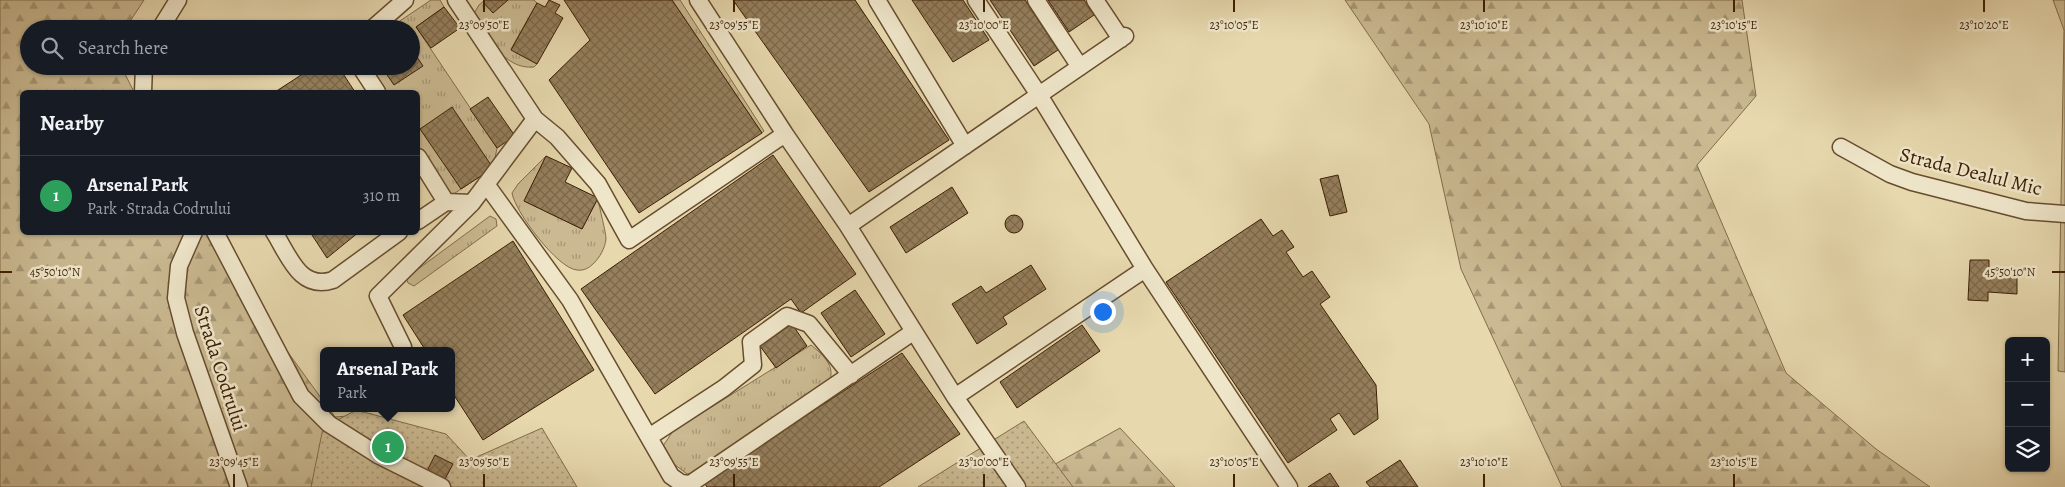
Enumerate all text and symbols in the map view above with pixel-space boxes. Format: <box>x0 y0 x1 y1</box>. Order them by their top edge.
text: 23°09'50"E <box>459 17 509 33</box>
text: 23°09'55"E <box>709 17 759 33</box>
text: 23°10'00"E <box>959 17 1009 33</box>
text: 23°10'05"E <box>1209 17 1259 33</box>
text: 23°10'10"E <box>1460 17 1508 33</box>
text: 23°10'15"E <box>1711 17 1757 33</box>
text: 23°10'20"E <box>1959 17 2009 33</box>
search box <box>20 20 420 75</box>
icon: search <box>38 34 66 62</box>
text: Search here <box>78 35 168 61</box>
text: Nearby <box>40 109 103 137</box>
street label: Strada Dealul Mic <box>1897 141 2045 202</box>
text: Arsenal Park <box>87 172 188 198</box>
text: 1 <box>53 185 59 207</box>
text: 310 m <box>363 185 400 207</box>
text: Park · Strada Codrului <box>87 198 231 220</box>
text: 45°50'10"N <box>30 264 81 280</box>
text: 45°50'10"N <box>1985 264 2036 280</box>
your location <box>1090 299 1116 325</box>
street label: Strada Codrului <box>188 302 254 434</box>
map controls <box>2005 337 2050 472</box>
button: + <box>2005 337 2050 382</box>
popup <box>320 347 455 412</box>
text: Arsenal Park <box>337 356 438 382</box>
text: Park <box>337 382 367 404</box>
button: − <box>2005 382 2050 427</box>
button: layers <box>2005 427 2050 472</box>
pin: 1 <box>372 428 404 466</box>
text: 23°09'45"E <box>209 454 259 470</box>
text: 23°09'50"E <box>459 454 509 470</box>
text: 23°09'55"E <box>709 454 759 470</box>
text: 23°10'00"E <box>959 454 1009 470</box>
text: 23°10'05"E <box>1209 454 1259 470</box>
text: 23°10'10"E <box>1460 454 1508 470</box>
text: 23°10'15"E <box>1711 454 1757 470</box>

